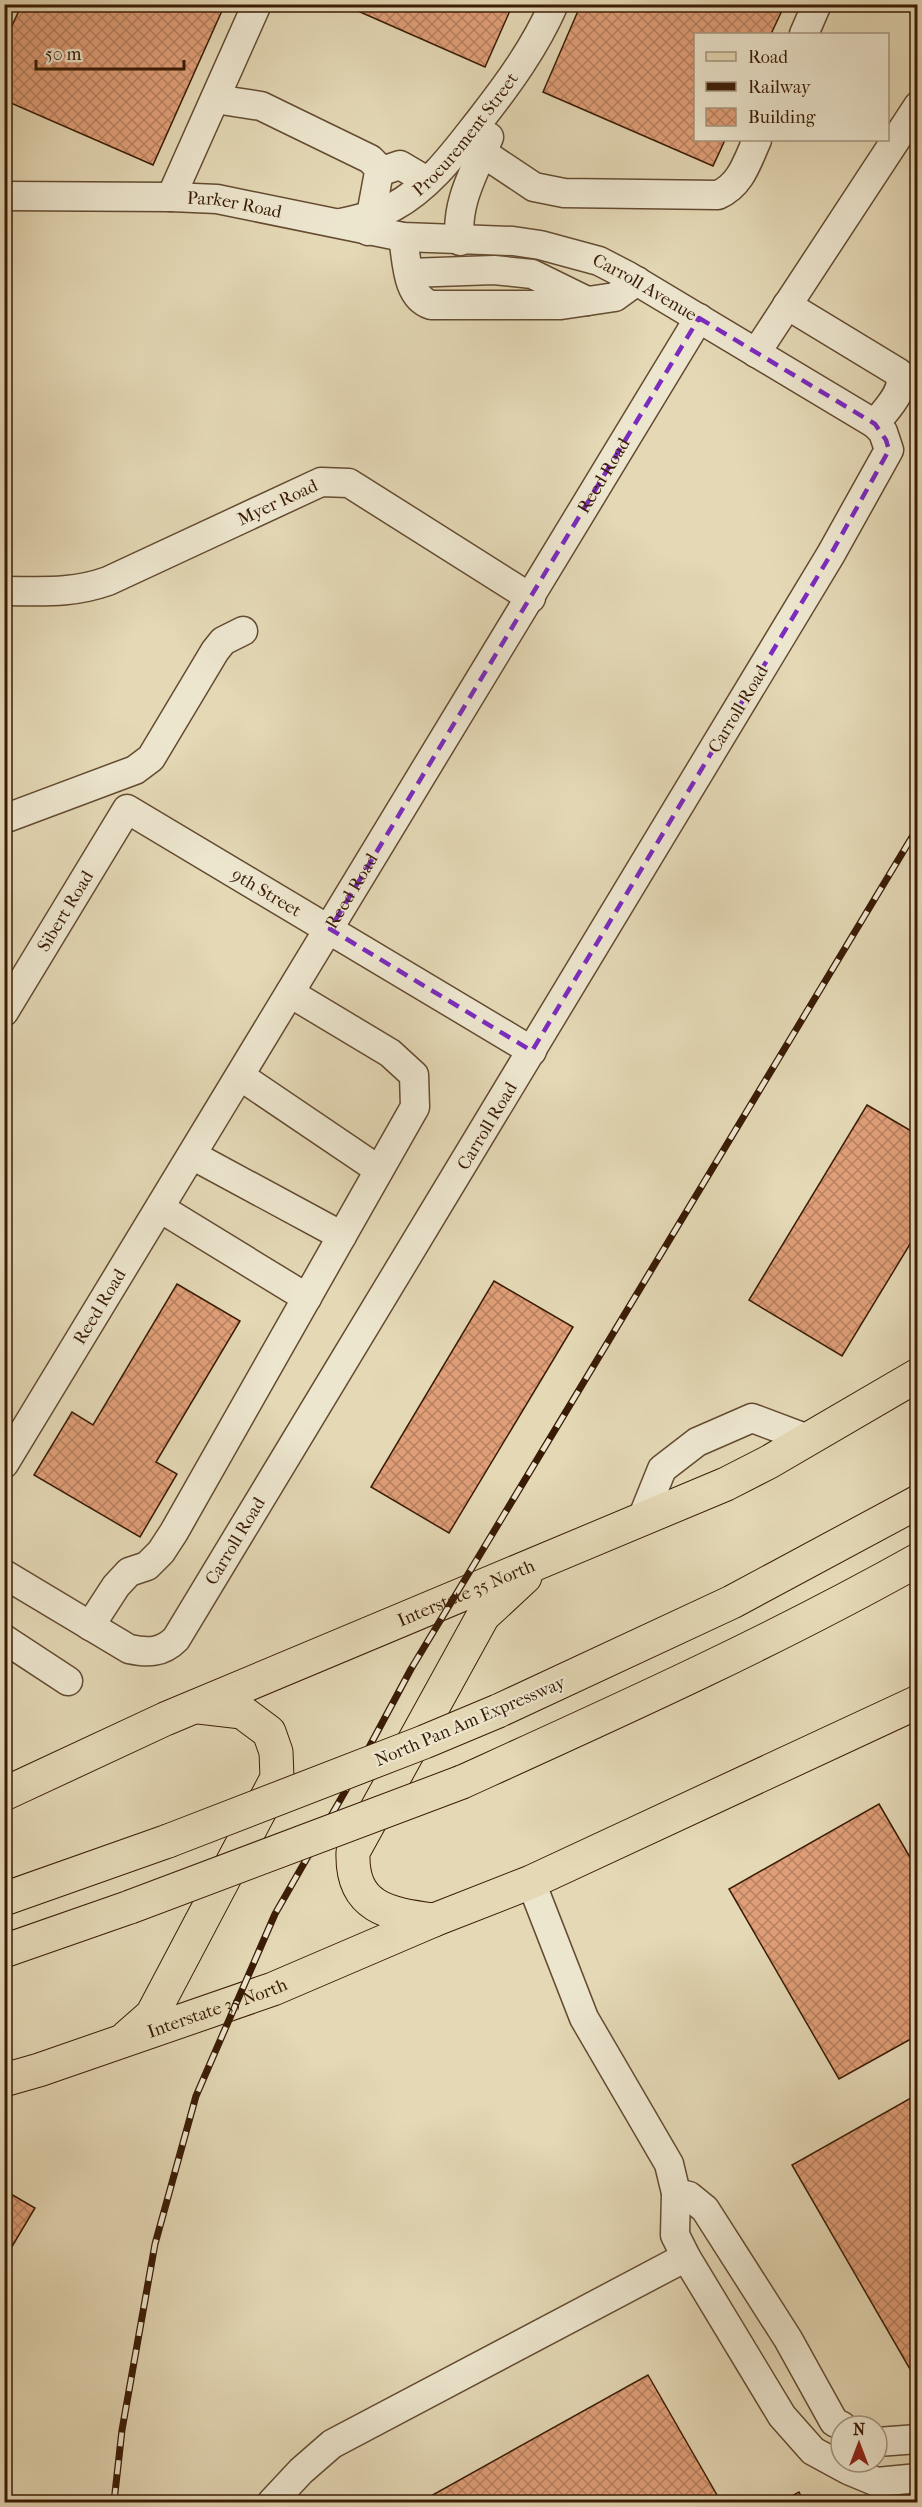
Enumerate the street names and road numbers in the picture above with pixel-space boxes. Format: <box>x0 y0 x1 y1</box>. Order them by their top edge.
street label: Procurement Street <box>409 68 523 201</box>
street label: Parker Road <box>186 188 284 223</box>
street label: Carroll Avenue <box>589 249 700 326</box>
street label: Reed Road <box>573 434 635 517</box>
street label: Myer Road <box>234 475 321 530</box>
street label: Carroll Road <box>704 661 773 757</box>
street label: Reed Road <box>321 850 383 933</box>
street label: 9th Street <box>228 864 305 922</box>
street label: Sibert Road <box>33 867 98 956</box>
street label: Carroll Road <box>453 1078 522 1174</box>
street label: Reed Road <box>69 1265 131 1348</box>
street label: Carroll Road <box>201 1493 270 1589</box>
street label: Interstate 35 North <box>395 1555 538 1631</box>
street label: North Pan Am Expressway <box>372 1671 570 1771</box>
street label: Interstate 35 North <box>145 1974 290 2043</box>

